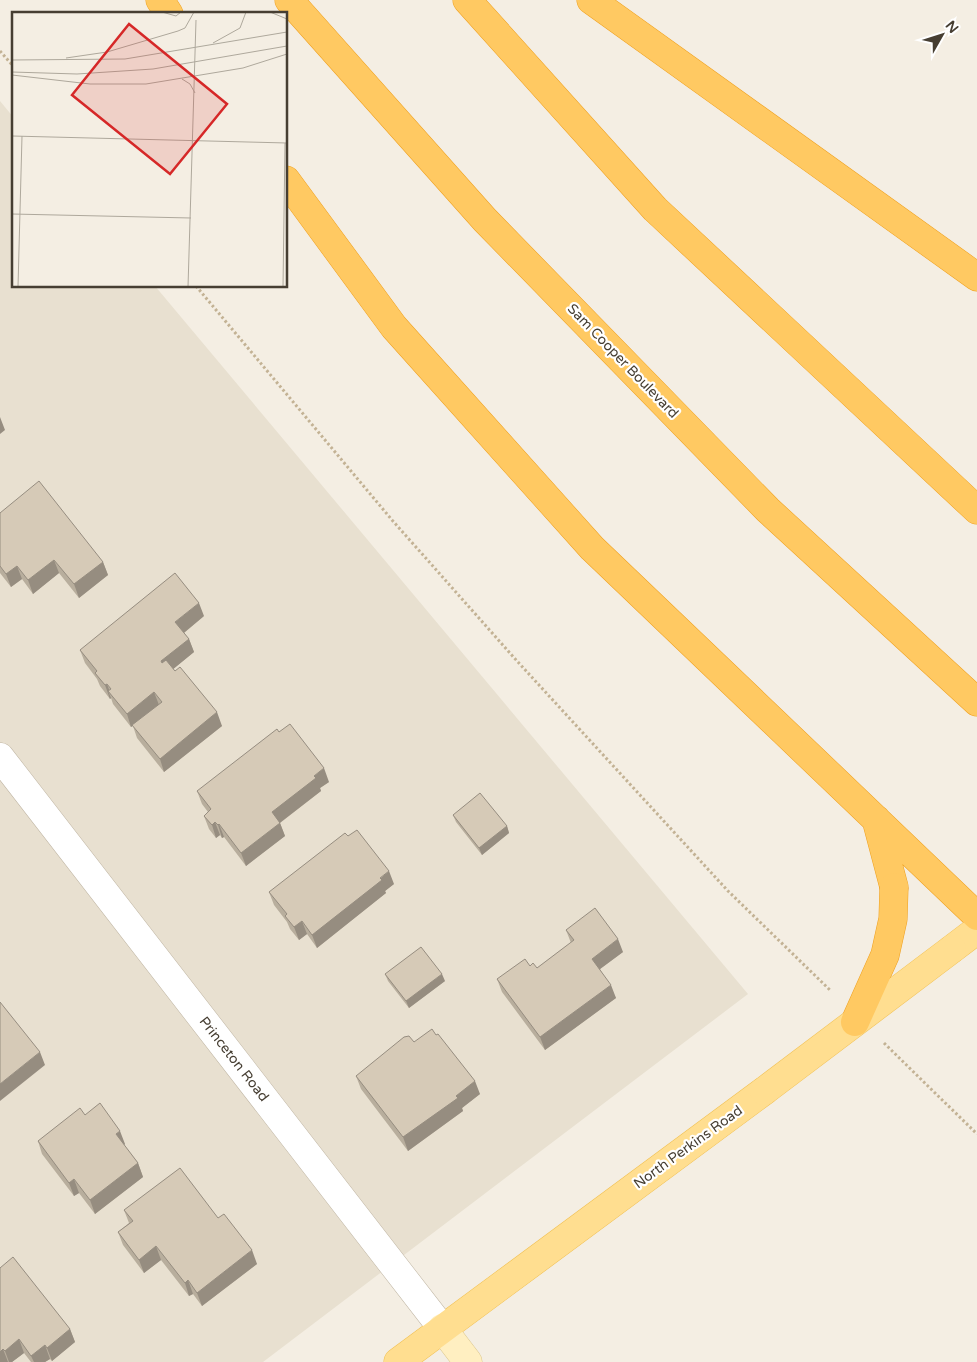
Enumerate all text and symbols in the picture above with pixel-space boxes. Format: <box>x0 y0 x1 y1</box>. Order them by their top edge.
north arrow <box>917 10 967 60</box>
inset map <box>12 12 288 288</box>
text: N <box>942 17 962 37</box>
street label: Sam Cooper Boulevard <box>564 300 682 422</box>
street label: Princeton Road <box>196 1013 272 1105</box>
street label: North Perkins Road <box>630 1102 746 1192</box>

